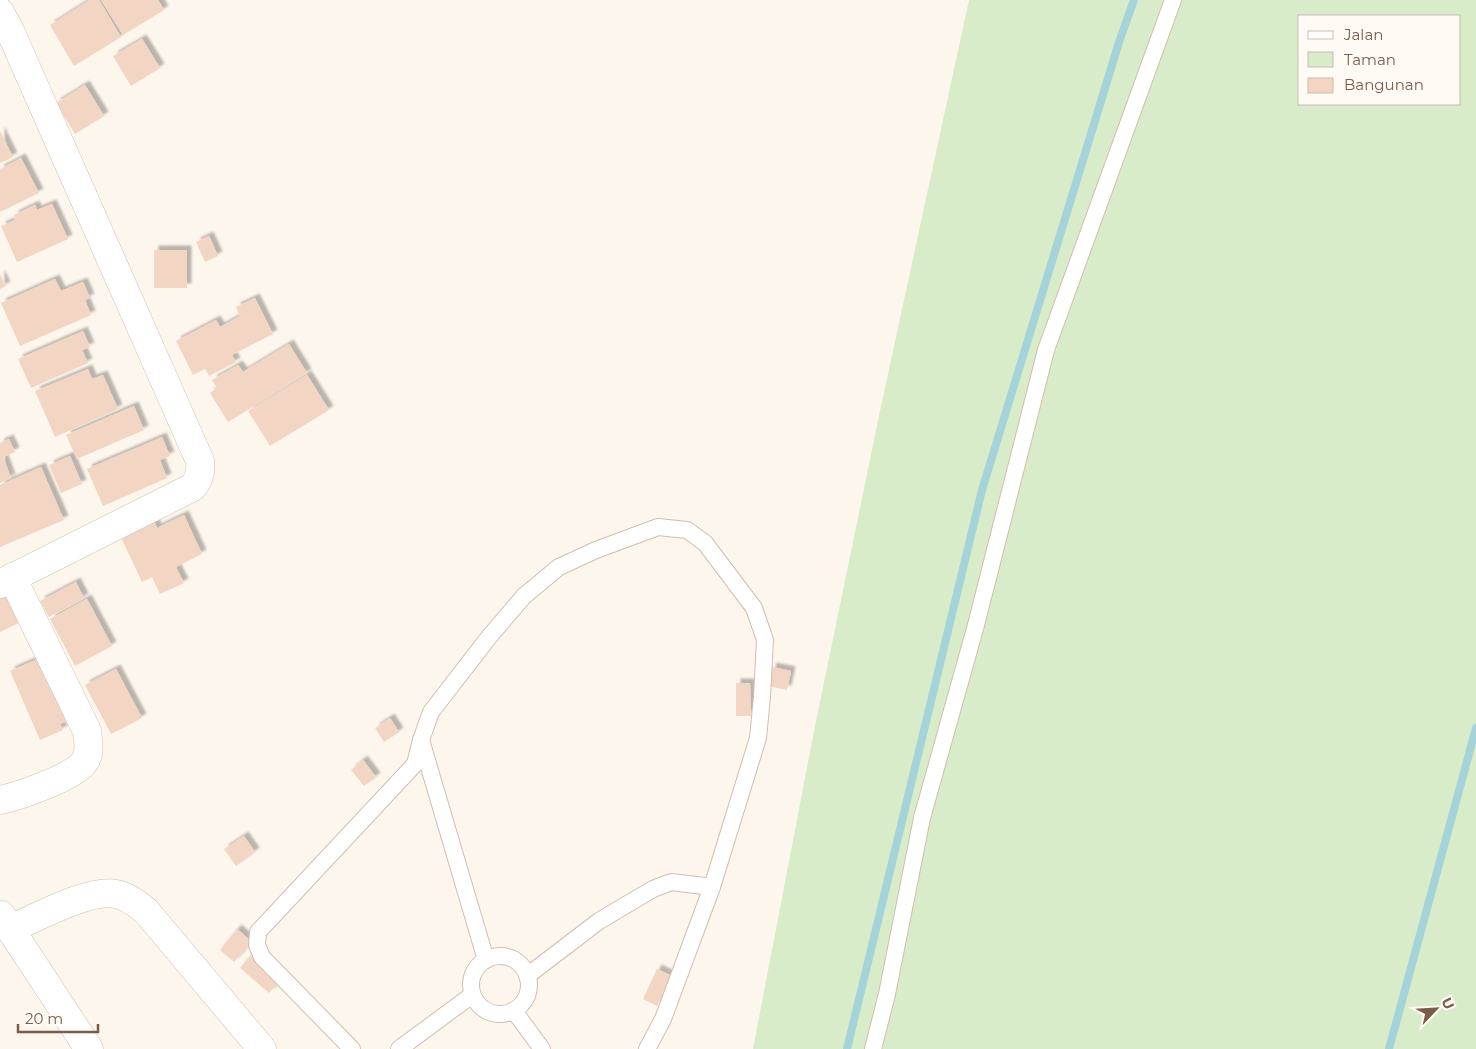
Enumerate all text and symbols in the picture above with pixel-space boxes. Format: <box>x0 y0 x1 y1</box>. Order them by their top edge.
legend <box>1298 15 1461 105</box>
text: Jalan <box>1343 25 1383 44</box>
text: Taman <box>1344 50 1396 69</box>
text: Bangunan <box>1344 75 1424 94</box>
north arrow <box>1411 984 1461 1034</box>
text: U <box>1437 995 1458 1012</box>
scale bar <box>18 1002 98 1034</box>
text: 20 m <box>25 1009 63 1028</box>

